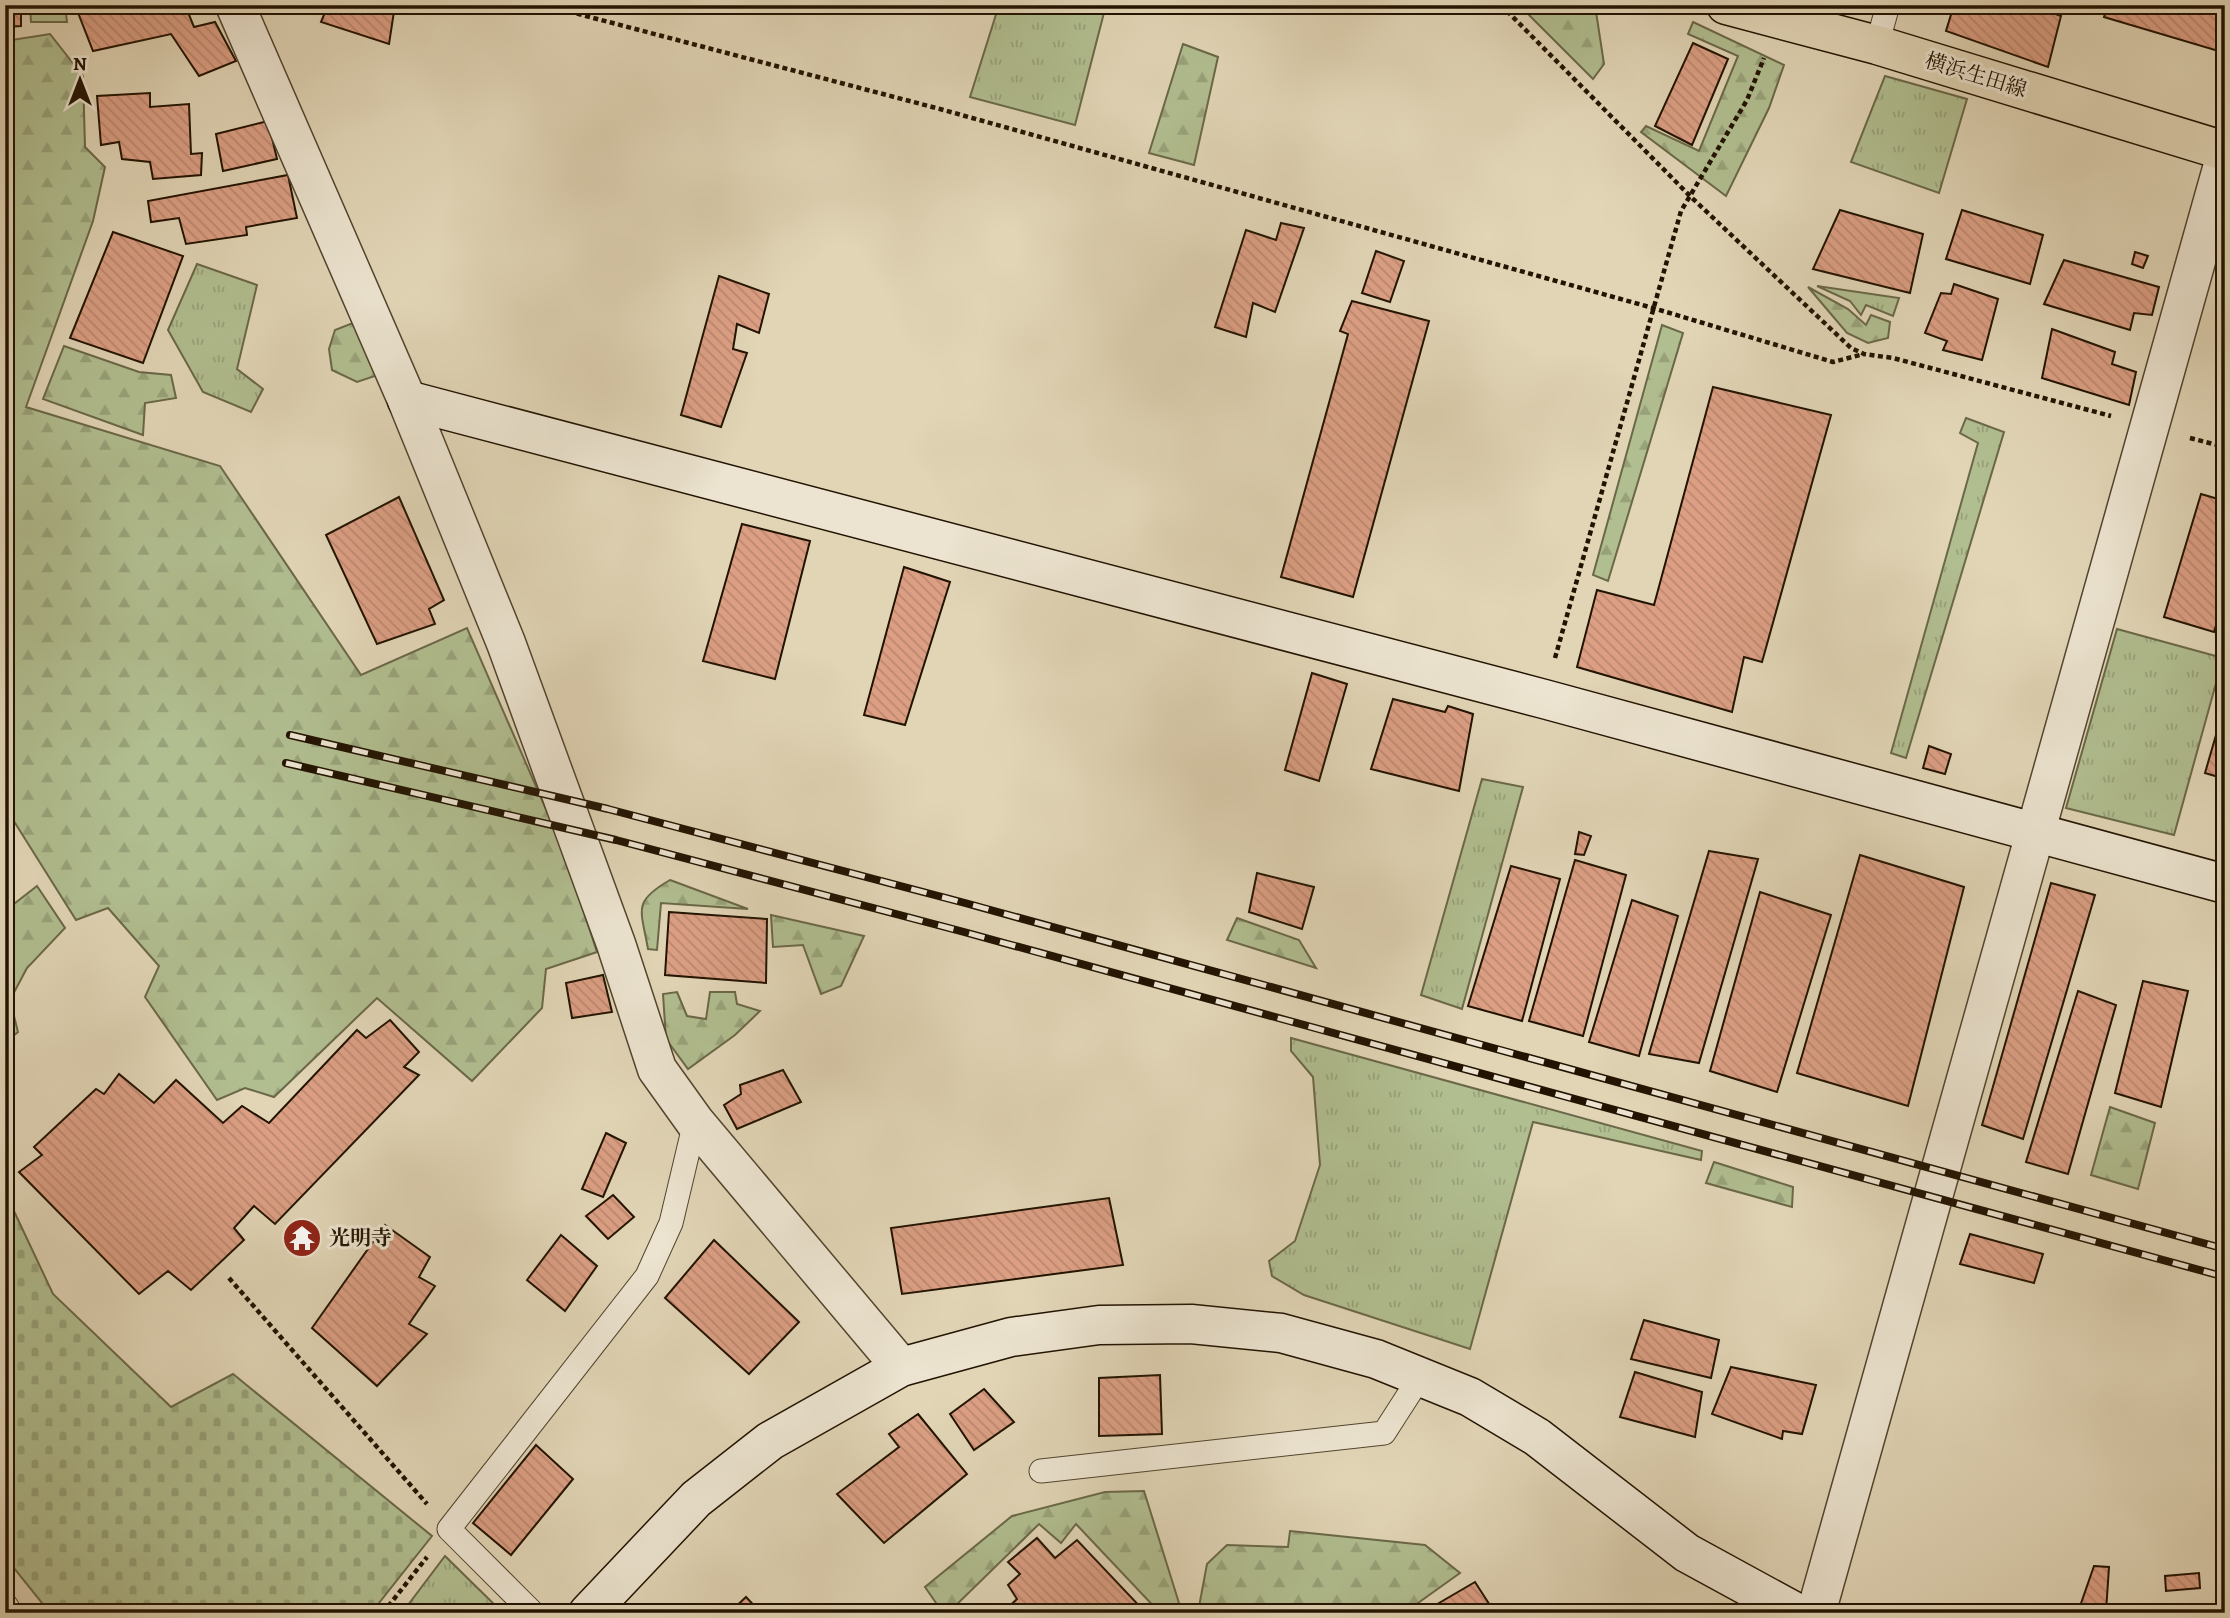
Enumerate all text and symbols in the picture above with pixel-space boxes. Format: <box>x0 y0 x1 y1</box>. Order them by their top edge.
north arrow <box>46 46 116 116</box>
street label: 横浜生田線 <box>1922 46 2030 104</box>
text: N <box>73 51 87 77</box>
temple icon: 光明寺 <box>281 1217 323 1259</box>
place label: 光明寺 <box>329 1224 392 1252</box>

